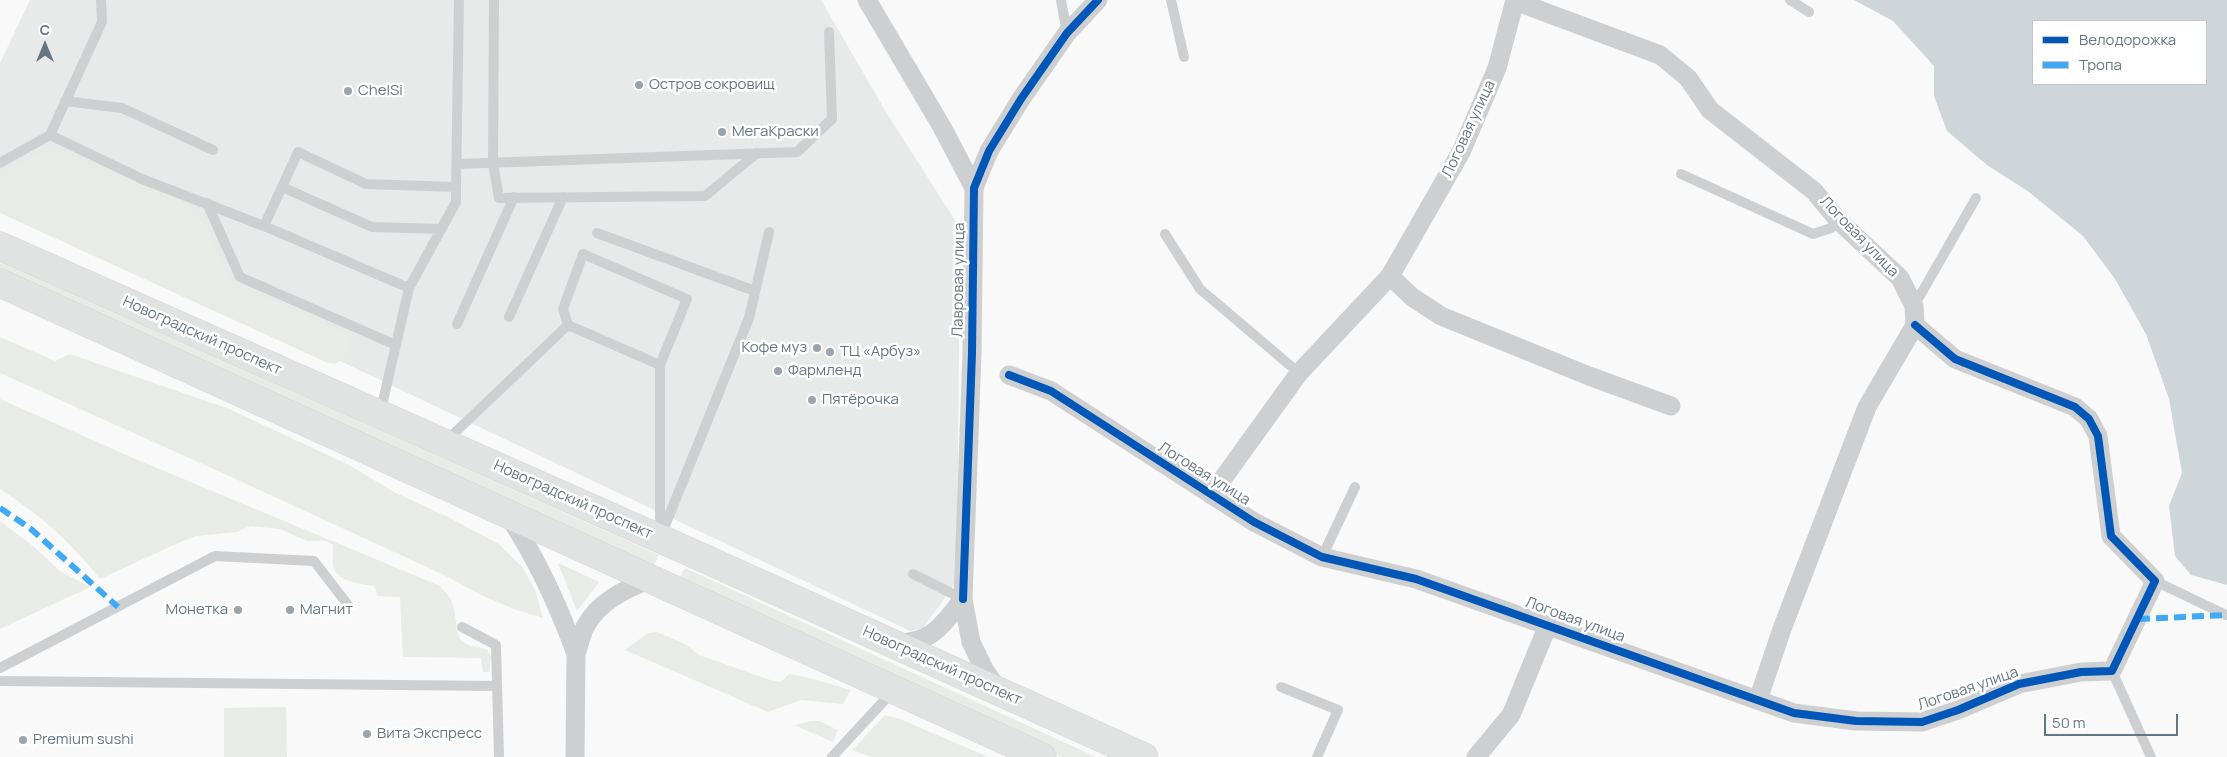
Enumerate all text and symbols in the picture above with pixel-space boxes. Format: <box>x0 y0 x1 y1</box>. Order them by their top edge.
north arrow <box>20 20 70 70</box>
text: С <box>40 20 50 39</box>
legend <box>2032 20 2207 85</box>
text: Велодорожка <box>2079 29 2176 50</box>
text: Тропа <box>2079 54 2122 75</box>
place label: Остров сокровищ <box>649 76 775 94</box>
street label: Логовая улица <box>1439 78 1499 180</box>
marker: Остров сокровищ <box>633 79 645 91</box>
place label: ChelSi <box>358 82 403 100</box>
marker: ChelSi <box>342 85 354 97</box>
place label: МегаКраски <box>732 123 819 141</box>
marker: МегаКраски <box>716 126 728 138</box>
street label: Логовая улица <box>1816 193 1902 281</box>
street label: Лавровая улица <box>949 223 969 337</box>
street label: Новоградский проспект <box>120 293 284 379</box>
place label: Кофе муз <box>741 339 807 357</box>
marker: Кофе муз <box>811 342 823 354</box>
place label: ТЦ «Арбуз» <box>840 343 921 361</box>
marker: ТЦ «Арбуз» <box>824 346 836 358</box>
place label: Фармленд <box>788 362 861 380</box>
marker: Фармленд <box>772 365 784 377</box>
place label: Пятёрочка <box>822 391 899 409</box>
marker: Пятёрочка <box>806 394 818 406</box>
street label: Логовая улица <box>1155 439 1253 509</box>
street label: Новоградский проспект <box>491 457 655 543</box>
street label: Логовая улица <box>1523 594 1627 646</box>
place label: Монетка <box>166 601 228 619</box>
place label: Магнит <box>300 601 353 619</box>
marker: Монетка <box>232 604 244 616</box>
marker: Магнит <box>284 604 296 616</box>
street label: Новоградский проспект <box>860 623 1024 709</box>
street label: Логовая улица <box>1915 663 2021 715</box>
scale bar <box>2047 704 2181 736</box>
text: 50 m <box>2052 712 2086 733</box>
place label: Вита Экспресс <box>377 725 482 743</box>
marker: Вита Экспресс <box>361 728 373 740</box>
place label: Premium sushi <box>33 731 134 749</box>
marker: Premium sushi <box>17 734 29 746</box>

